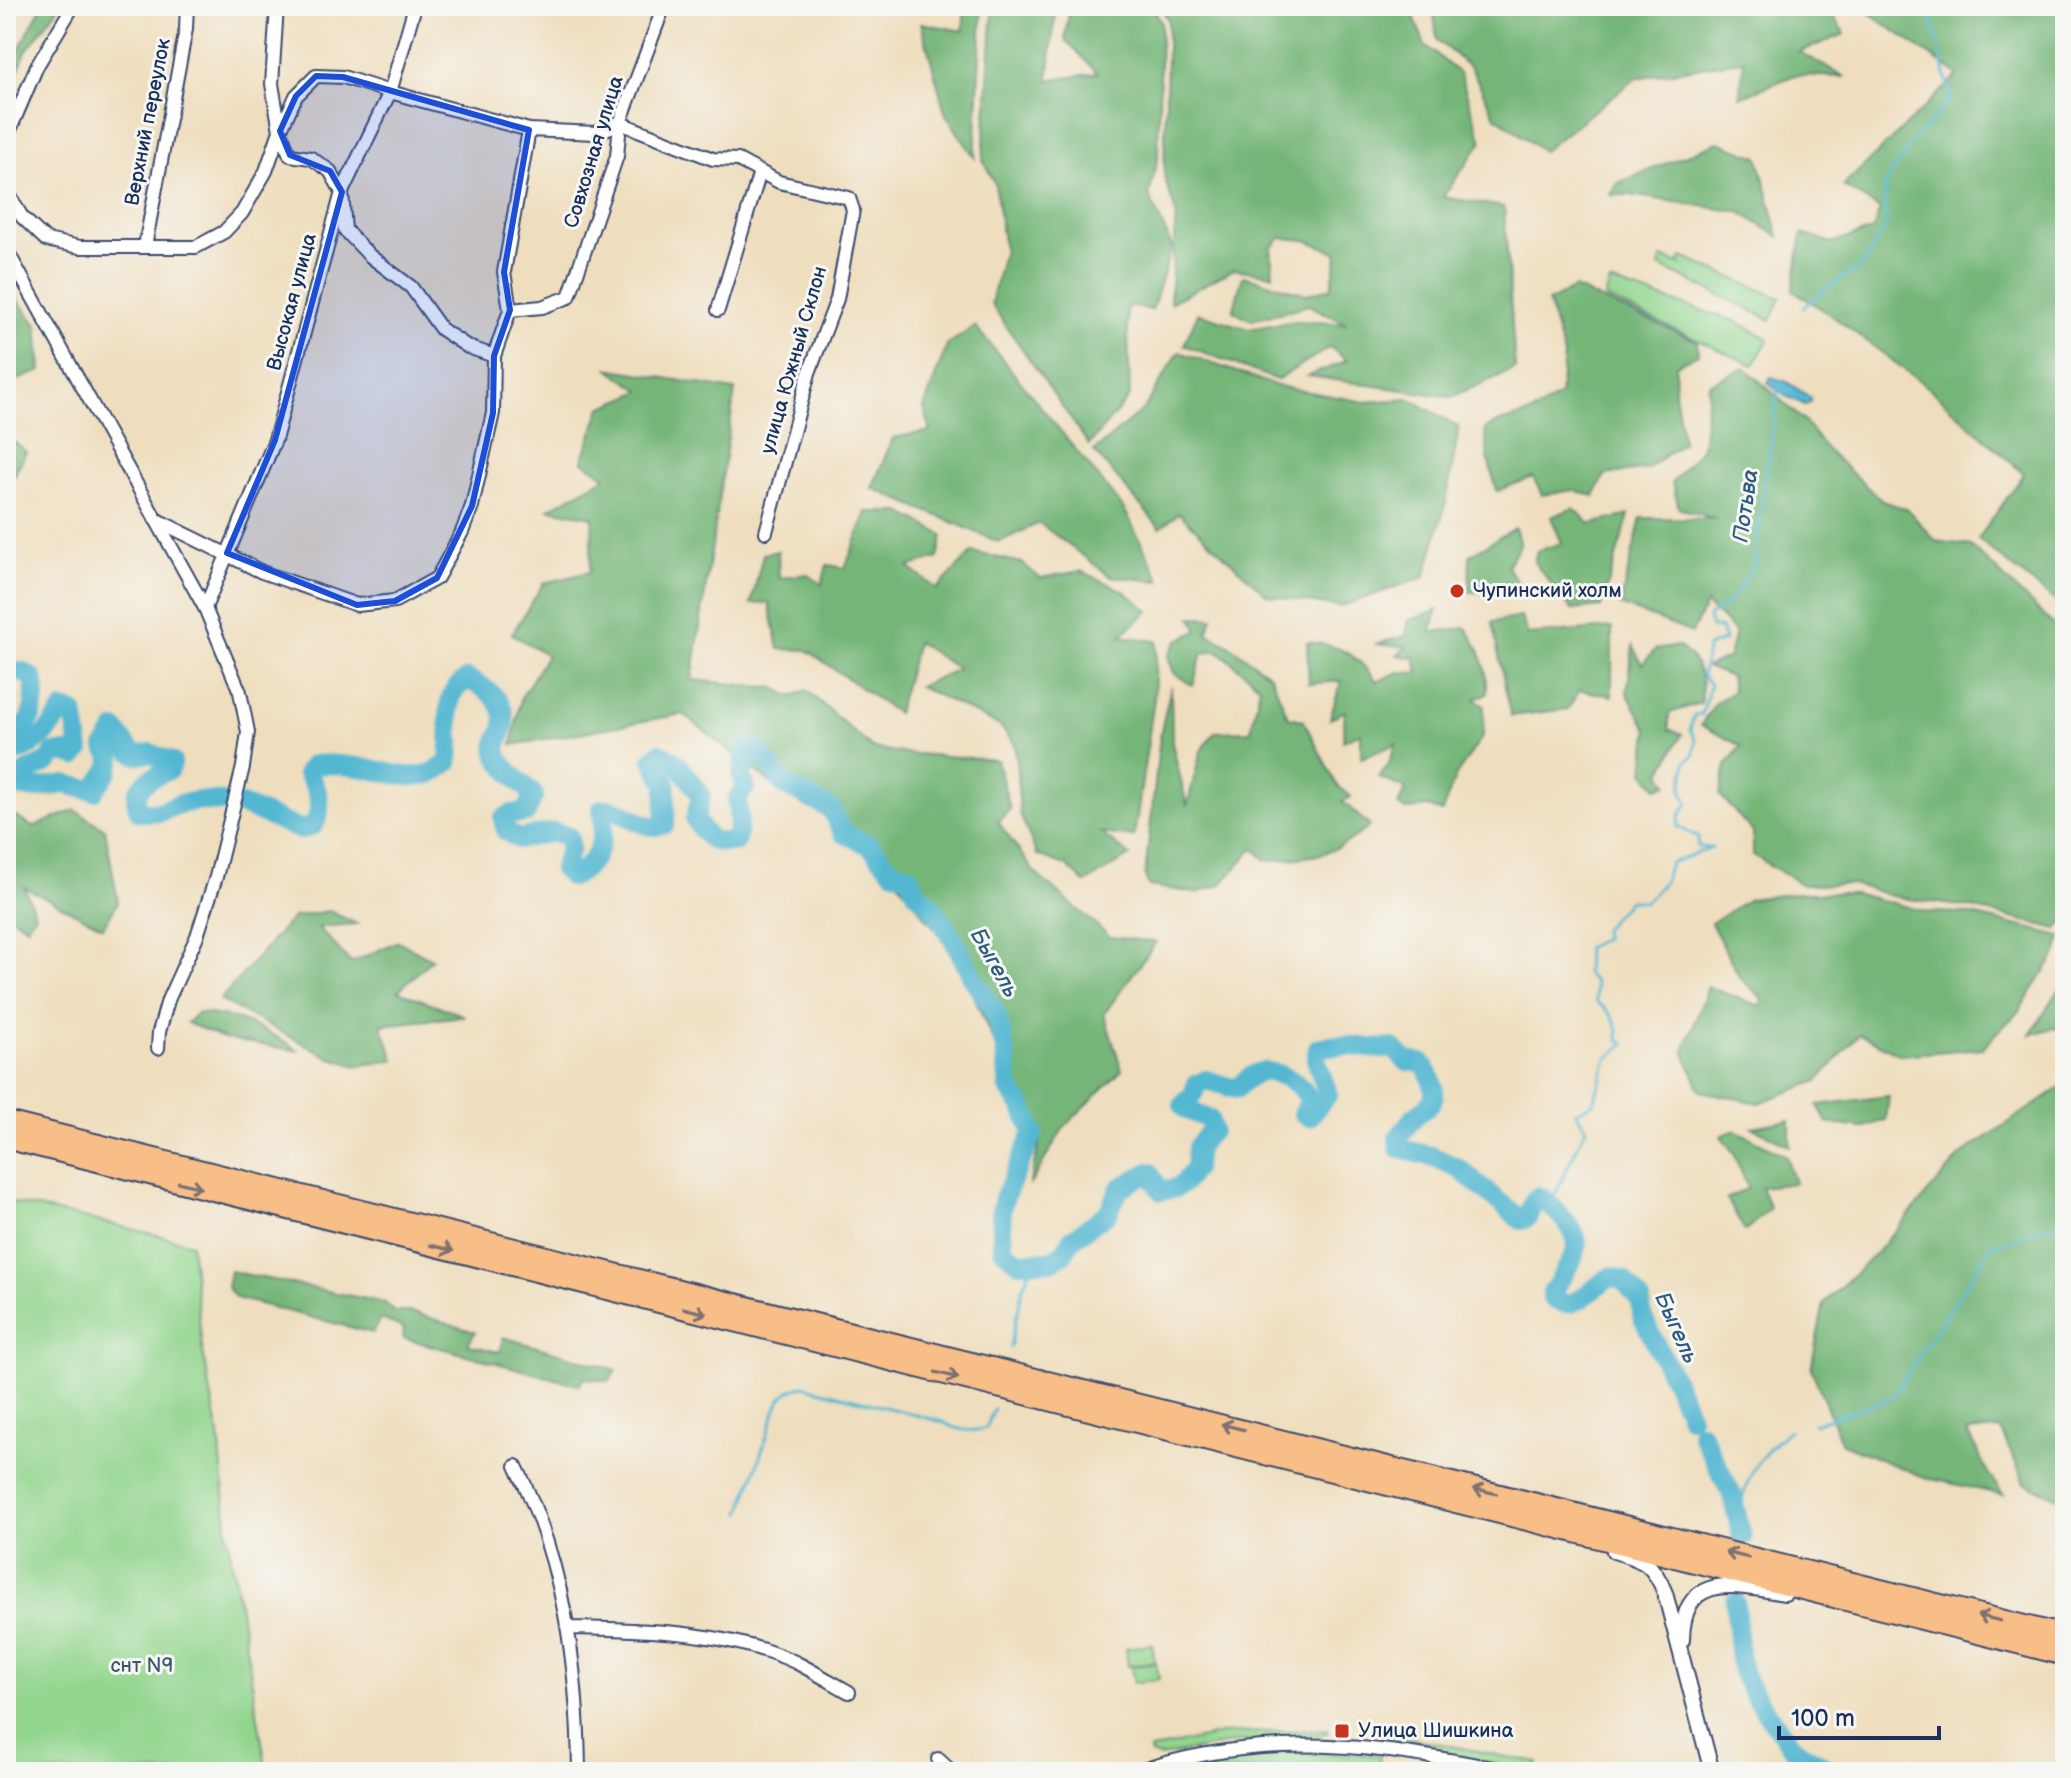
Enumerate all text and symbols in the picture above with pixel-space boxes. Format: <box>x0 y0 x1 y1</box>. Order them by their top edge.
street label: Верхний переулок <box>120 36 176 208</box>
street label: Совхозная улица <box>559 73 629 231</box>
street label: Высокая улица <box>262 230 322 373</box>
street label: улица Южный Склон <box>756 263 832 457</box>
water label: Потьва <box>1728 468 1764 544</box>
place label: Чупинский холм <box>1473 579 1622 603</box>
marker: Чупинский холм <box>1448 582 1466 600</box>
water label: Быгель <box>964 924 1024 1003</box>
one-way arrow <box>177 1178 203 1193</box>
one-way arrow <box>429 1241 455 1256</box>
water label: Быгель <box>1648 1288 1704 1368</box>
one-way arrow <box>681 1305 707 1320</box>
one-way arrow <box>933 1368 959 1383</box>
one-way arrow <box>1220 1419 1246 1434</box>
one-way arrow <box>1472 1483 1498 1498</box>
one-way arrow <box>1724 1547 1750 1562</box>
one-way arrow <box>1977 1610 2003 1625</box>
park label: снт N9 <box>111 1654 173 1678</box>
scale bar <box>1779 1690 1939 1740</box>
text: 100 m <box>1791 1704 1855 1733</box>
place label: Улица Шишкина <box>1358 1719 1514 1743</box>
marker: Улица Шишкина <box>1333 1722 1351 1740</box>

